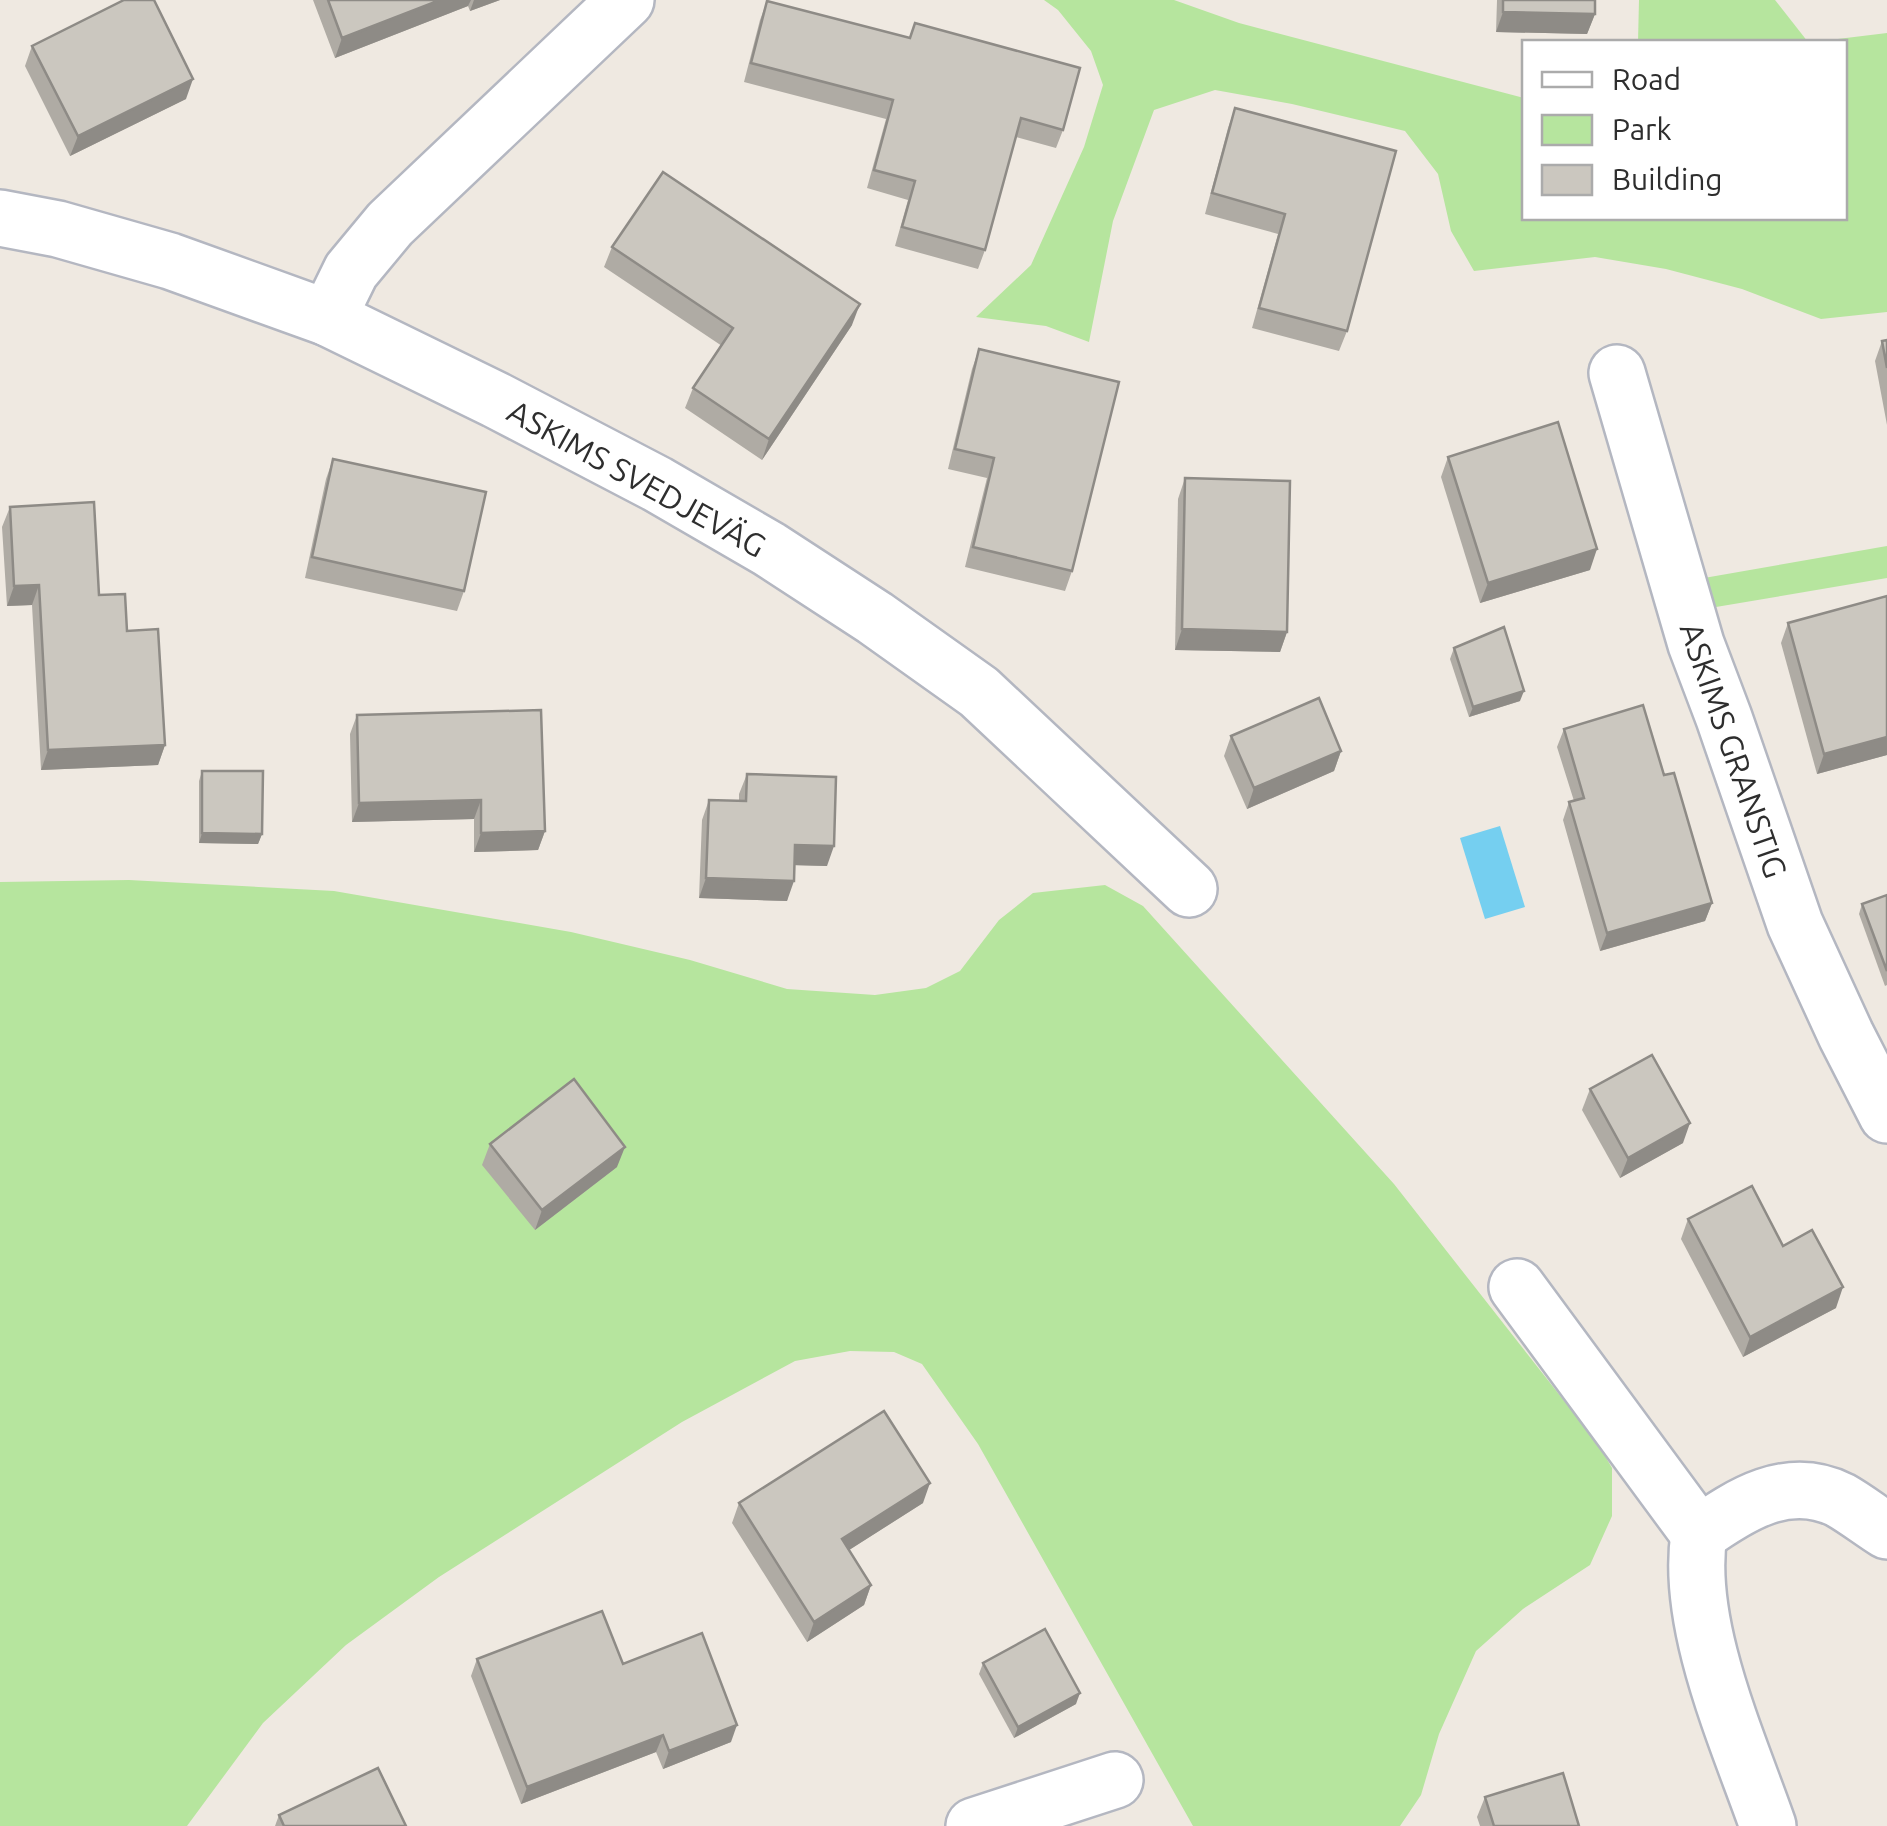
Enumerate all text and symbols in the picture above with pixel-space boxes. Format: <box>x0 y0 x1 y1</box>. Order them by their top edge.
legend <box>1522 40 1847 220</box>
text: Road <box>1612 62 1681 96</box>
text: Park <box>1612 112 1672 146</box>
text: Building <box>1612 162 1723 196</box>
street label: ASKIMS SVEDJEVÄG <box>502 392 772 564</box>
street label: ASKIMS GRANSTIG <box>1673 618 1795 882</box>

